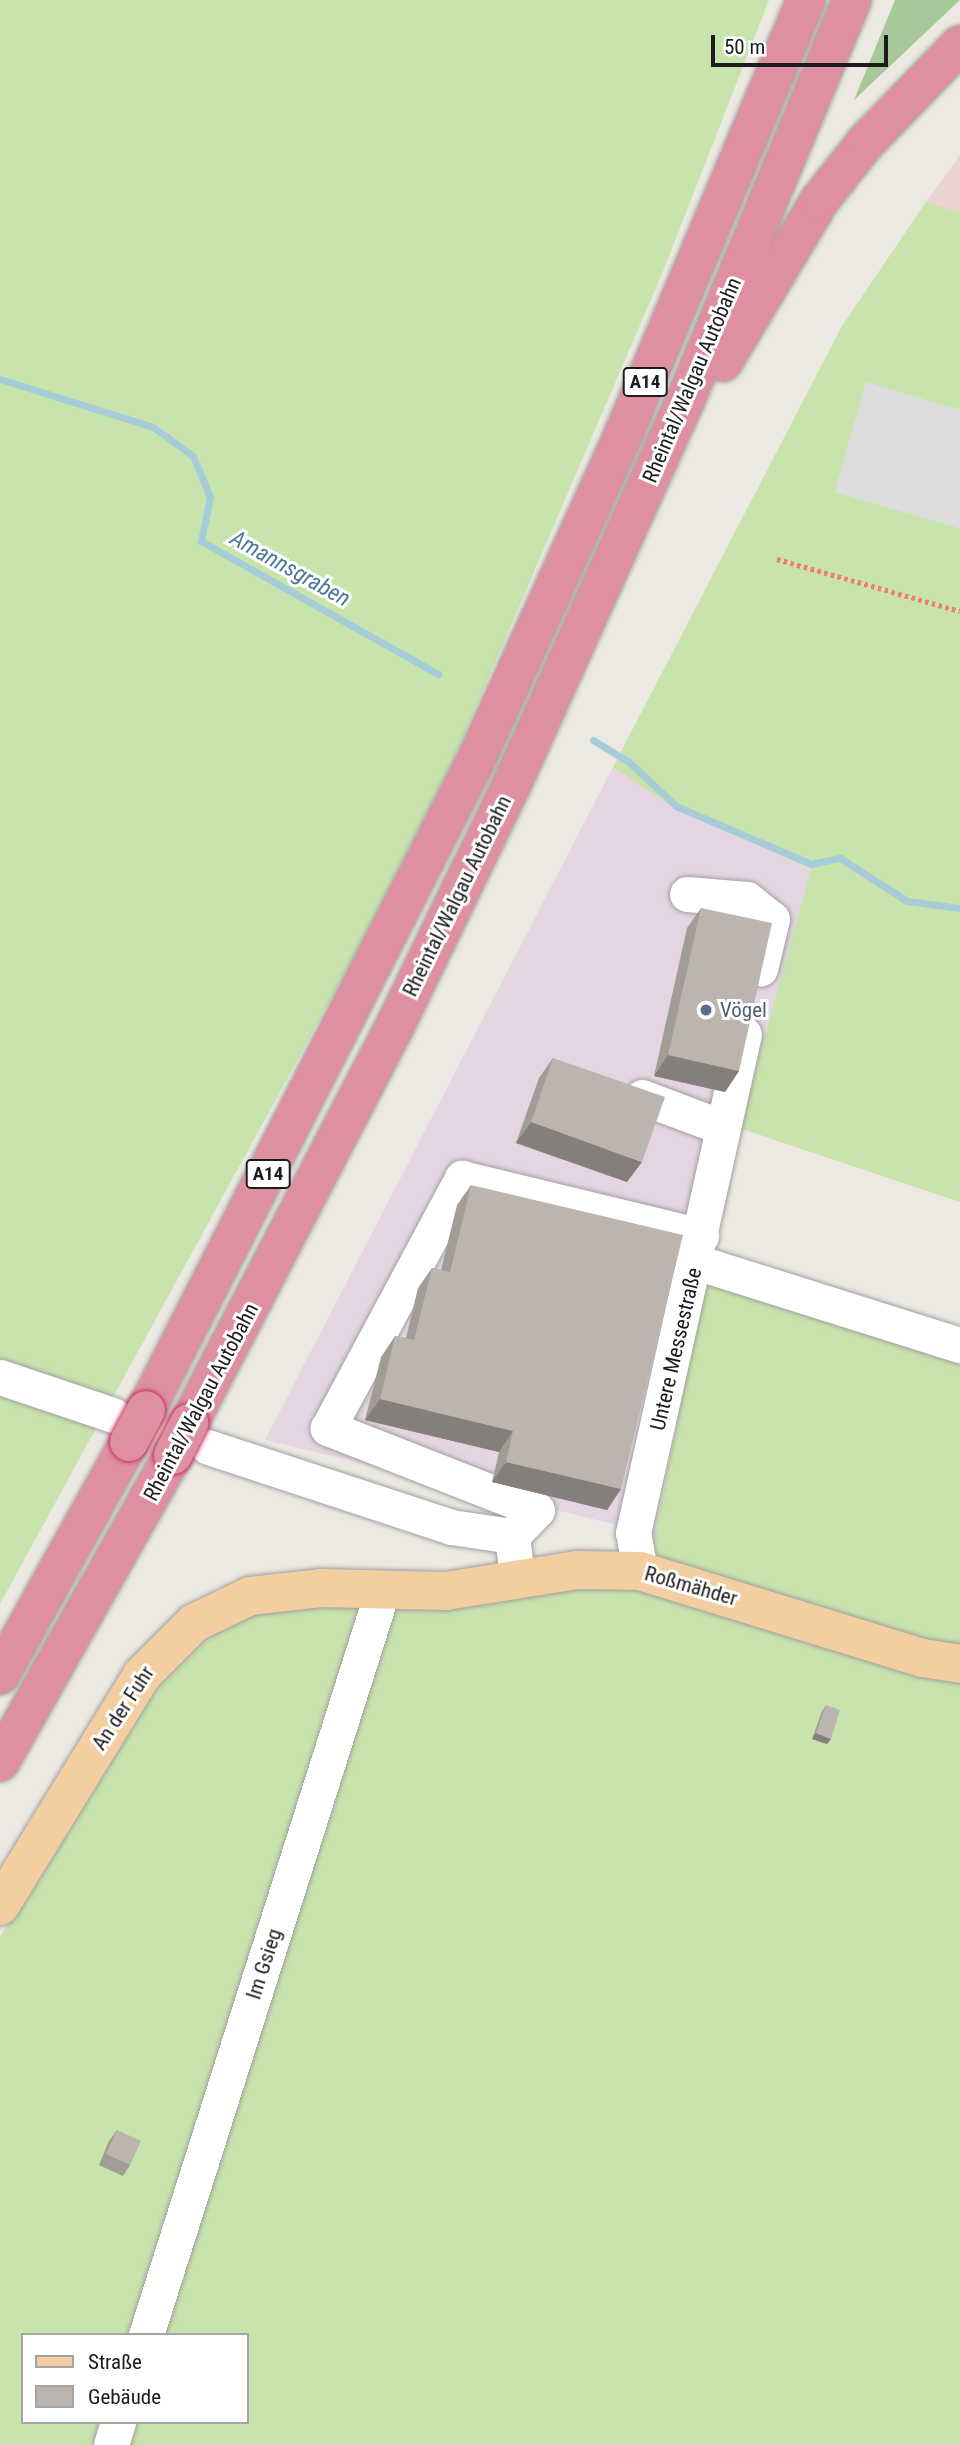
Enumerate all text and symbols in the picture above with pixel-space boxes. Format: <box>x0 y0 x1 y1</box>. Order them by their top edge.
scale bar <box>715 21 892 65</box>
text: 50 m <box>724 35 765 59</box>
street label: Rheintal/Walgau Autobahn <box>637 274 747 486</box>
road number: A14 <box>622 366 668 398</box>
water label: Amannsgraben <box>225 525 355 613</box>
street label: Rheintal/Walgau Autobahn <box>397 791 517 1001</box>
place label: Vögel <box>720 997 767 1023</box>
marker: Vögel <box>698 1002 714 1018</box>
road number: A14 <box>245 1158 291 1190</box>
street label: Untere Messestraße <box>645 1265 707 1433</box>
street label: Rheintal/Walgau Autobahn <box>138 1299 264 1505</box>
street label: Roßmähder <box>642 1561 740 1611</box>
street label: An der Fuhr <box>87 1661 159 1755</box>
street label: Im Gsieg <box>241 1925 287 2003</box>
legend <box>21 2333 248 2424</box>
text: Straße <box>88 2350 142 2374</box>
text: Gebäude <box>88 2385 161 2409</box>

